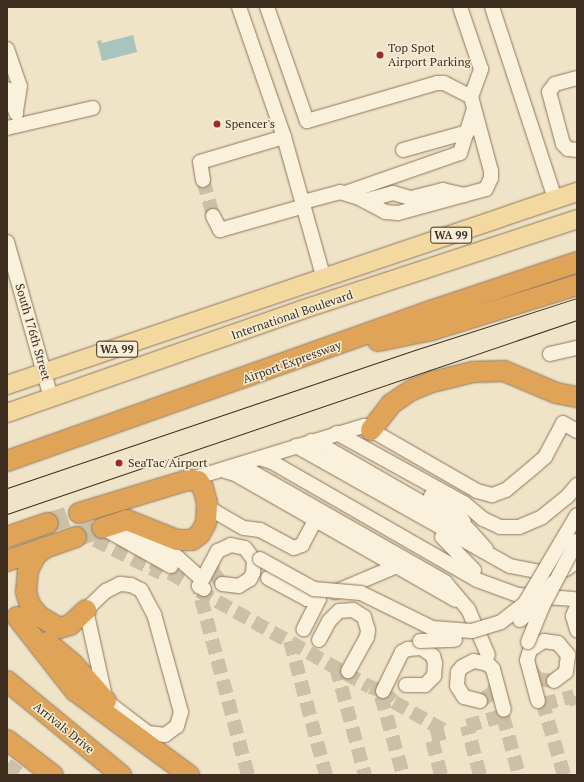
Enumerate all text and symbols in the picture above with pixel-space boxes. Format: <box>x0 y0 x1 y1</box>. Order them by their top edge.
place label: Top Spot Airport Parking <box>388 41 471 69</box>
marker: Top Spot Airport Parking <box>375 50 385 60</box>
place label: Spencer's <box>225 117 275 131</box>
marker: Spencer's <box>212 119 222 129</box>
road number: WA 99 <box>430 226 472 244</box>
street label: South 176th Street <box>12 282 54 382</box>
street label: International Boulevard <box>229 287 355 343</box>
street label: Airport Expressway <box>241 337 343 387</box>
road number: WA 99 <box>96 340 138 358</box>
place label: SeaTac/Airport <box>128 456 208 470</box>
marker: SeaTac/Airport <box>113 457 125 469</box>
street label: Arrivals Drive <box>31 699 97 757</box>

